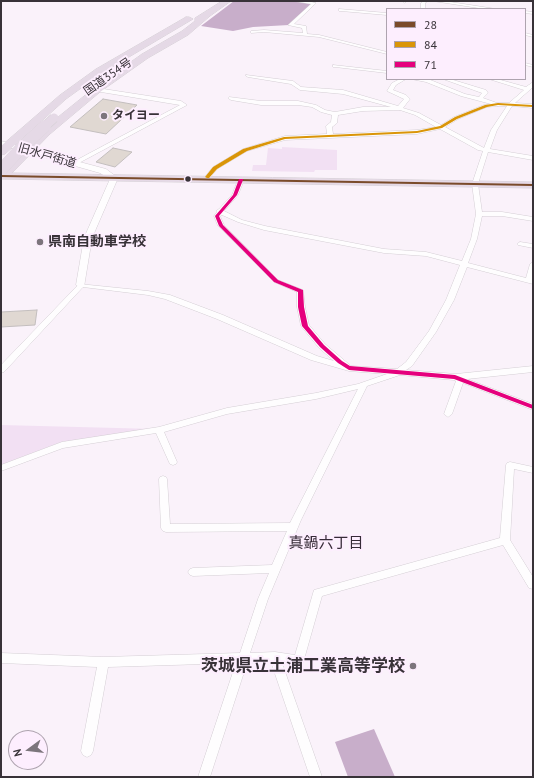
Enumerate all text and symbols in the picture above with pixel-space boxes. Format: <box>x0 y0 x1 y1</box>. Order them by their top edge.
legend <box>386 8 526 80</box>
text: 28 <box>424 17 437 32</box>
text: 84 <box>424 37 437 52</box>
street label: 国道354号 <box>81 55 135 99</box>
text: 71 <box>424 57 437 72</box>
place label: タイヨー <box>112 109 160 123</box>
marker: タイヨー <box>99 111 109 121</box>
street label: 旧水戸街道 <box>16 141 78 171</box>
unlabelled marker <box>183 174 193 184</box>
place label: 県南自動車学校 <box>48 234 146 250</box>
marker: 県南自動車学校 <box>35 237 45 247</box>
district label: 真鍋六丁目 <box>289 535 363 553</box>
place label: 茨城県立土浦工業高等学校 <box>201 656 405 676</box>
marker: 茨城県立土浦工業高等学校 <box>408 661 418 671</box>
north arrow <box>8 730 48 770</box>
text: N <box>10 748 25 758</box>

